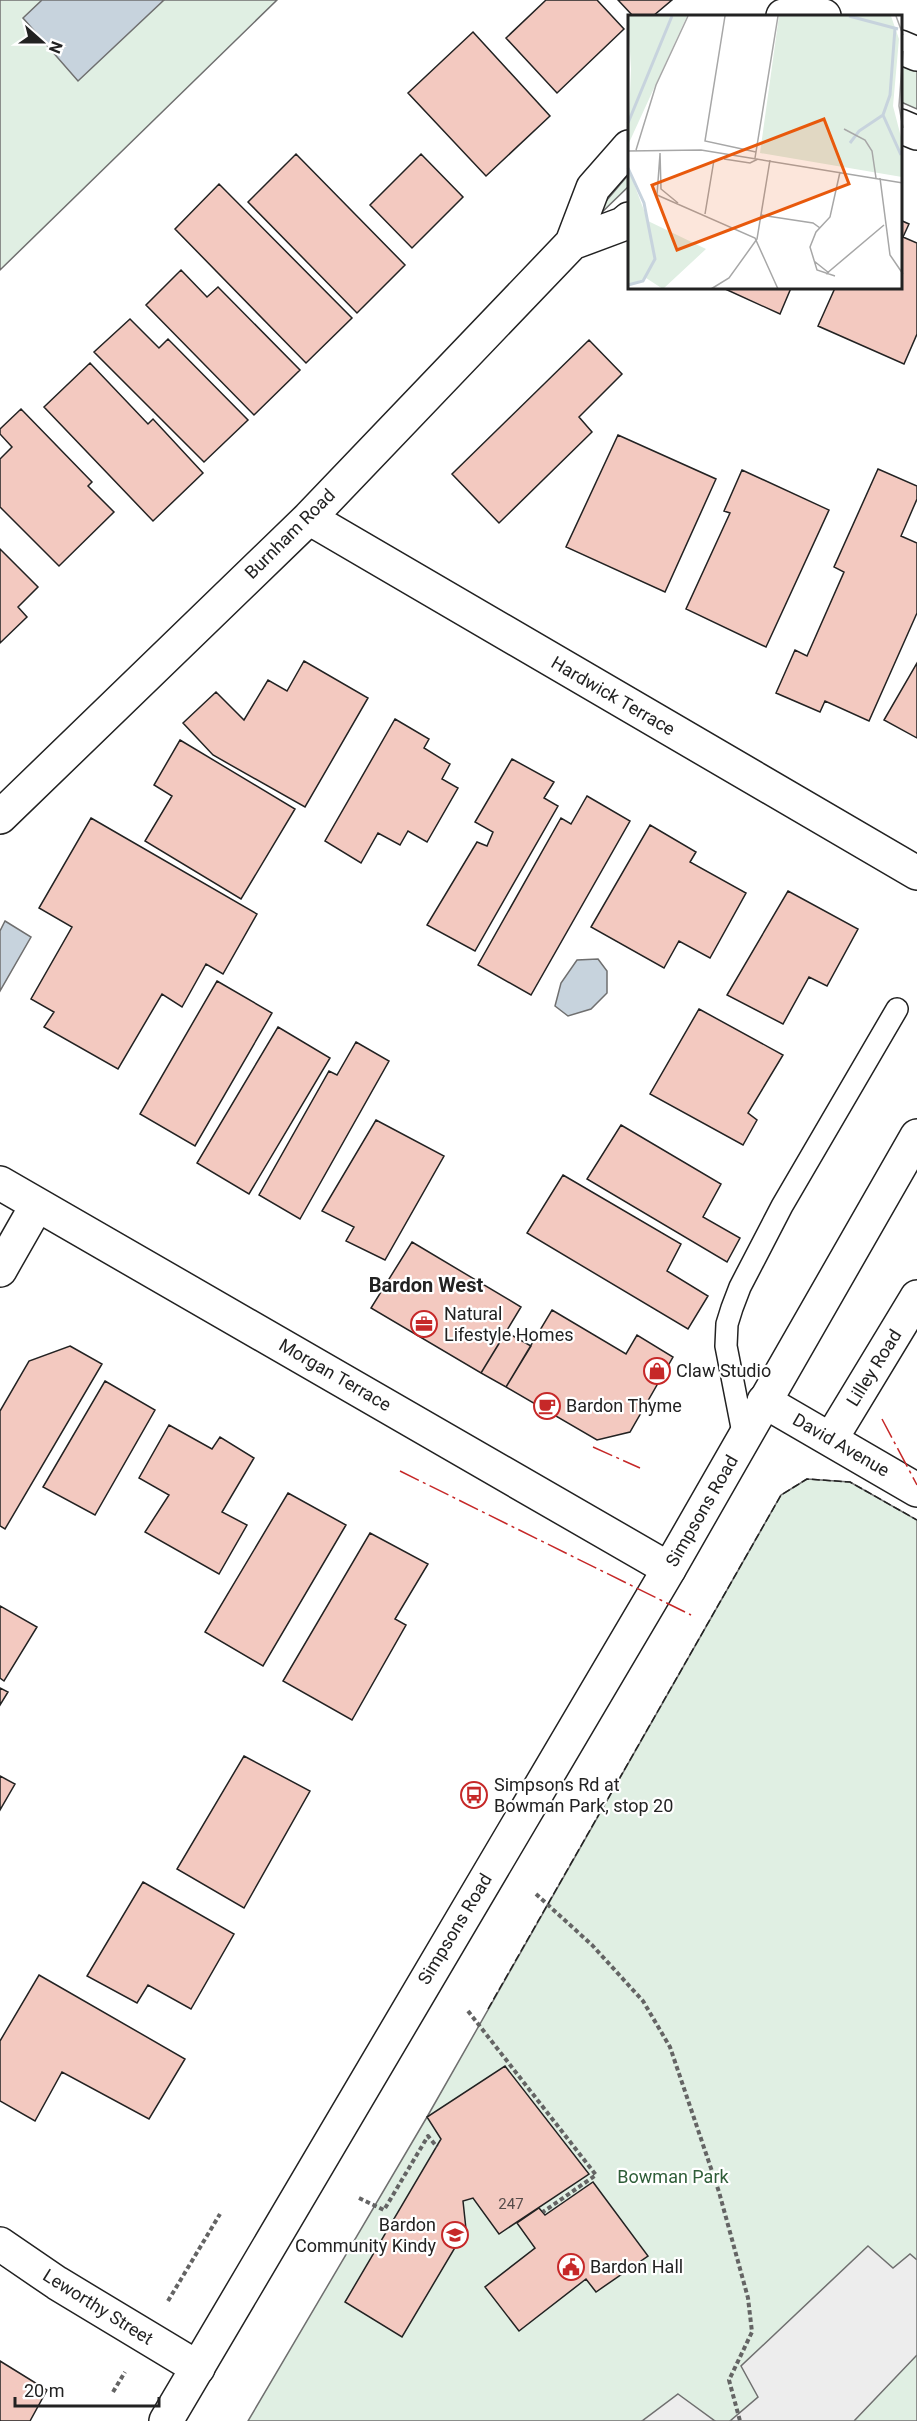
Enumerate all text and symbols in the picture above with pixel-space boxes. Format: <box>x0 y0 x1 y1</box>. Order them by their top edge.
north arrow <box>12 12 72 72</box>
inset map <box>628 15 902 290</box>
text: N <box>45 39 66 56</box>
street label: Burnham Road <box>240 484 339 583</box>
street label: Hardwick Terrace <box>548 652 679 739</box>
district label: Bardon West <box>369 1273 483 1297</box>
place label: Natural Lifestyle Homes <box>444 1303 573 1345</box>
office icon: Natural Lifestyle Homes <box>409 1309 439 1339</box>
street label: Lilley Road <box>842 1325 905 1410</box>
street label: Morgan Terrace <box>275 1334 395 1415</box>
shop icon: Claw Studio <box>642 1356 672 1386</box>
place label: Claw Studio <box>676 1360 771 1381</box>
cafe icon: Bardon Thyme <box>532 1391 562 1421</box>
place label: Bardon Thyme <box>566 1395 682 1416</box>
street label: David Avenue <box>789 1408 893 1481</box>
street label: Simpsons Road <box>661 1451 742 1570</box>
place label: Simpsons Rd at Bowman Park, stop 20 <box>494 1774 673 1816</box>
bus stop icon: Simpsons Rd at Bowman Park, stop 20 <box>459 1780 489 1810</box>
street label: Simpsons Road <box>413 1870 496 1988</box>
park label: Bowman Park <box>617 2166 730 2187</box>
house number: 247 <box>498 2195 524 2213</box>
place label: Bardon Community Kindy <box>295 2214 436 2256</box>
school or university icon: Bardon Community Kindy <box>440 2220 470 2250</box>
public building icon: Bardon Hall <box>556 2252 586 2282</box>
place label: Bardon Hall <box>590 2256 683 2277</box>
street label: Leworthy Street <box>39 2264 157 2349</box>
scale bar <box>15 2370 159 2408</box>
text: 20 m <box>24 2380 64 2401</box>

